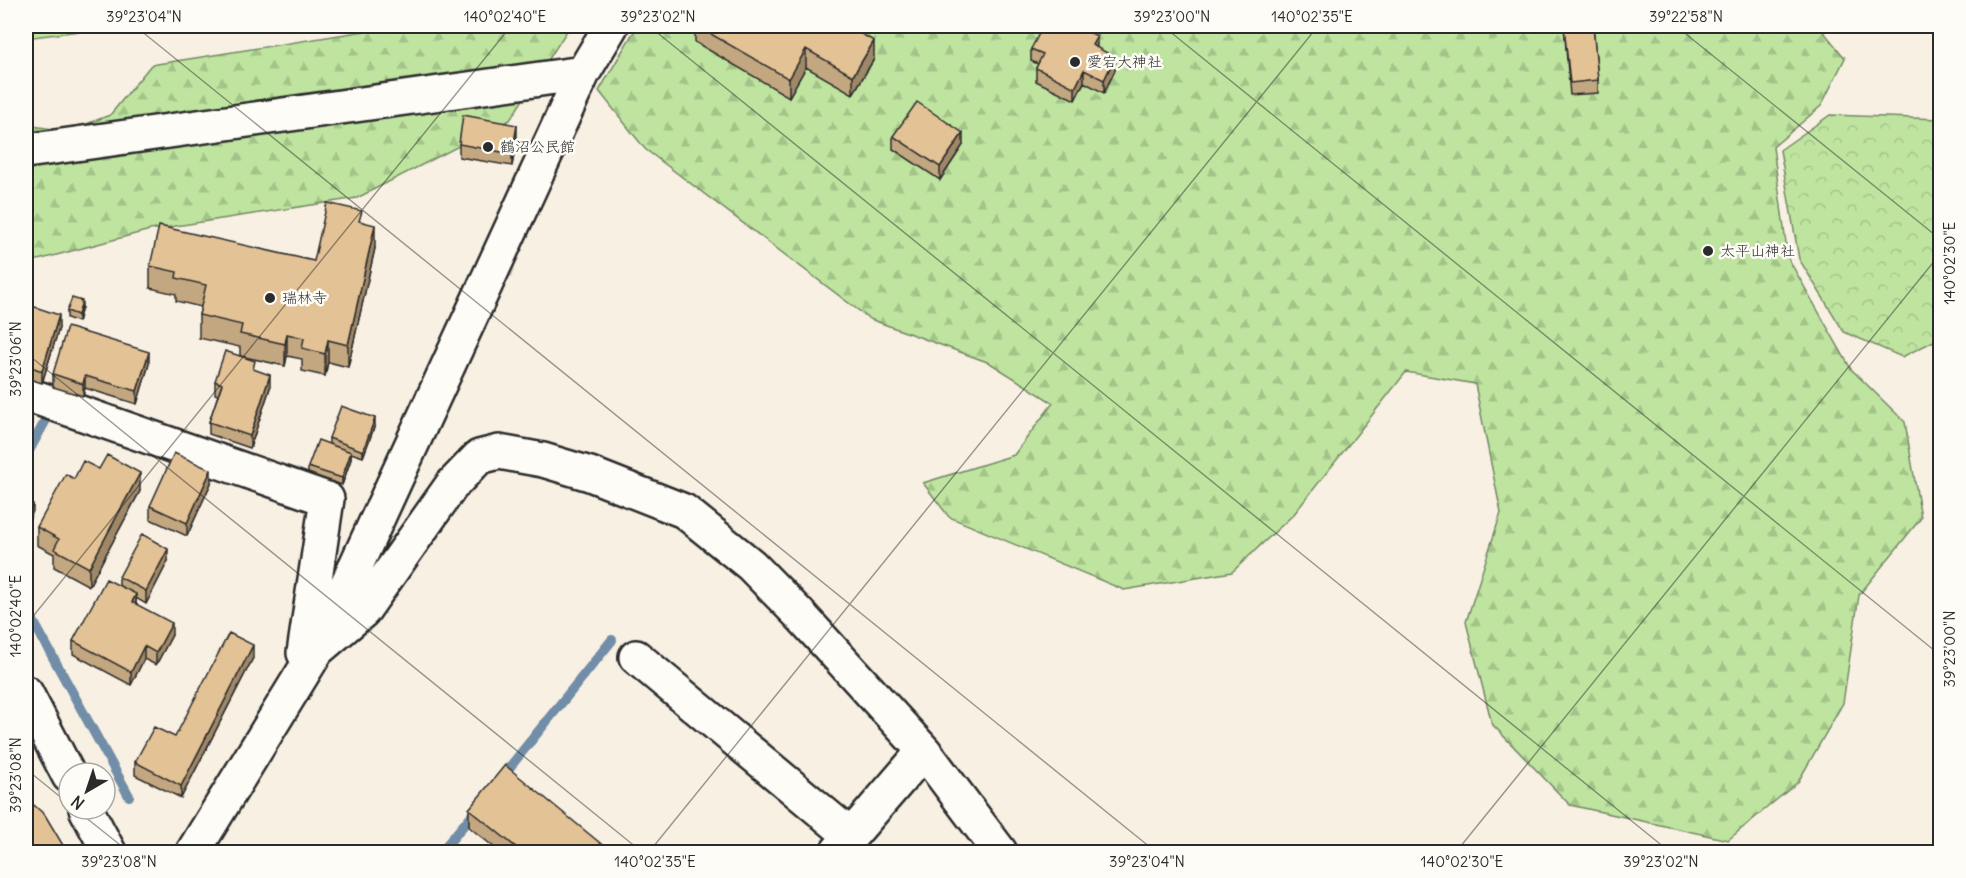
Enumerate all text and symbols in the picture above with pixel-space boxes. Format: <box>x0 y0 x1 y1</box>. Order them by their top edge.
text: 39°23'04"N <box>106 7 182 26</box>
text: 140°02'40"E <box>464 7 546 26</box>
text: 39°23'02"N <box>620 7 696 26</box>
text: 39°23'00"N <box>1134 7 1210 26</box>
text: 140°02'35"E <box>1271 7 1353 26</box>
text: 39°22'58"N <box>1649 7 1723 26</box>
place label: 愛宕大神社 <box>1087 52 1162 71</box>
marker: 愛宕大神社 <box>1068 55 1082 69</box>
place label: 鶴沼公民館 <box>500 137 575 156</box>
marker: 鶴沼公民館 <box>481 140 495 154</box>
text: 140°02'30"E <box>1940 221 1959 304</box>
place label: 太平山神社 <box>1720 241 1795 260</box>
marker: 太平山神社 <box>1701 244 1715 258</box>
place label: 瑞林寺 <box>282 288 327 307</box>
marker: 瑞林寺 <box>263 291 277 305</box>
text: 39°23'06"N <box>6 321 25 397</box>
text: 140°02'40"E <box>6 575 25 657</box>
text: 39°23'00"N <box>1940 611 1959 687</box>
text: 39°23'08"N <box>6 737 25 813</box>
north arrow <box>57 761 117 821</box>
text: N <box>67 791 88 814</box>
text: 39°23'08"N <box>81 852 157 871</box>
text: 140°02'35"E <box>614 852 696 871</box>
text: 39°23'04"N <box>1109 852 1185 871</box>
text: 140°02'30"E <box>1421 852 1504 871</box>
text: 39°23'02"N <box>1623 852 1699 871</box>

